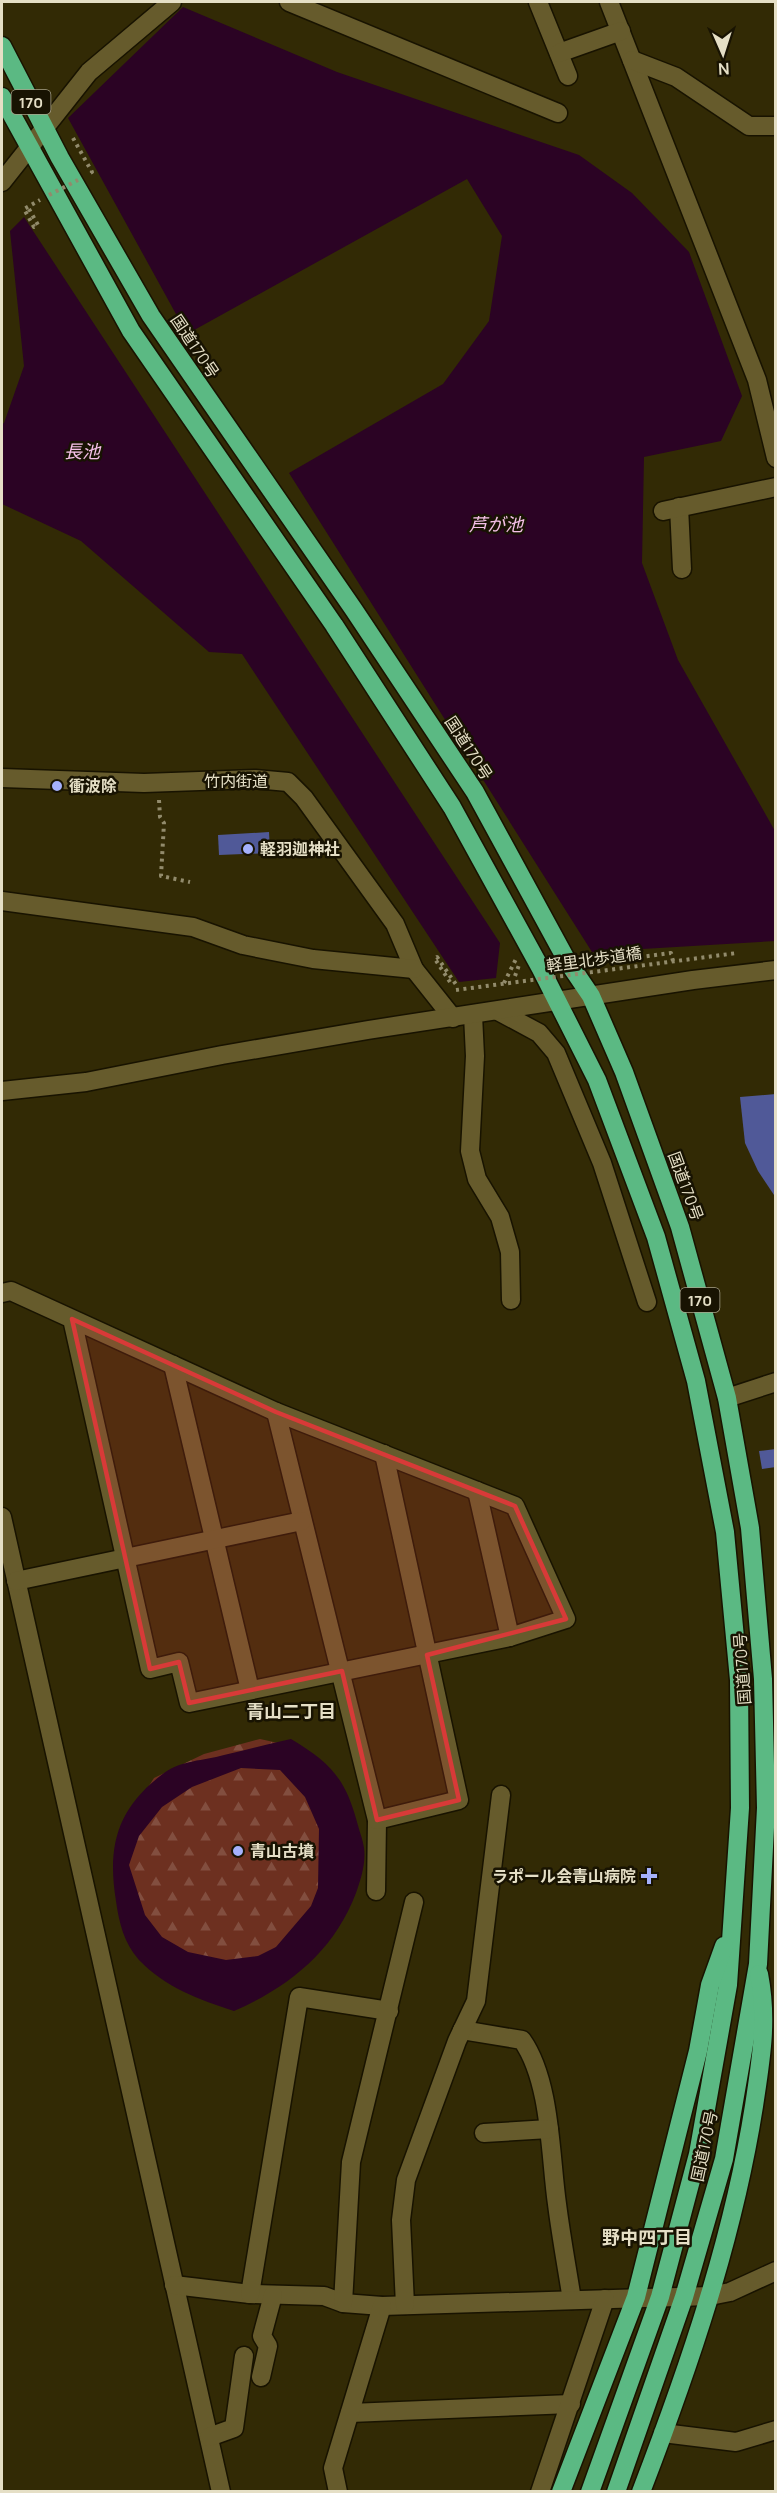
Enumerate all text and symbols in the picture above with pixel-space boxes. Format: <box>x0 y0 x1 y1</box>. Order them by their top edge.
north arrow <box>693 24 753 84</box>
text: N <box>717 58 730 80</box>
road number: 170 <box>12 90 51 114</box>
street label: 国道170号 <box>166 310 224 382</box>
water label: 長池 <box>64 439 102 463</box>
water label: 芦が池 <box>469 512 525 536</box>
street label: 国道170号 <box>440 712 498 784</box>
street label: 竹内街道 <box>204 770 268 792</box>
place label: 衝波除 <box>69 775 117 797</box>
marker: 衝波除 <box>50 779 64 793</box>
place label: 軽羽迦神社 <box>260 838 340 860</box>
marker: 軽羽迦神社 <box>241 842 255 856</box>
street label: 軽里北歩道橋 <box>545 941 643 977</box>
street label: 国道170号 <box>663 1148 709 1224</box>
road number: 170 <box>680 1288 720 1312</box>
street label: 国道170号 <box>729 1632 755 1706</box>
district label: 青山二丁目 <box>246 1699 336 1723</box>
place label: 青山古墳 <box>250 1840 314 1862</box>
marker: 青山古墳 <box>231 1844 245 1858</box>
place label: ラポール会青山病院 <box>492 1865 636 1887</box>
marker: ラポール会青山病院 <box>640 1867 658 1885</box>
street label: 国道170号 <box>686 2108 722 2184</box>
district label: 野中四丁目 <box>602 2225 692 2249</box>

